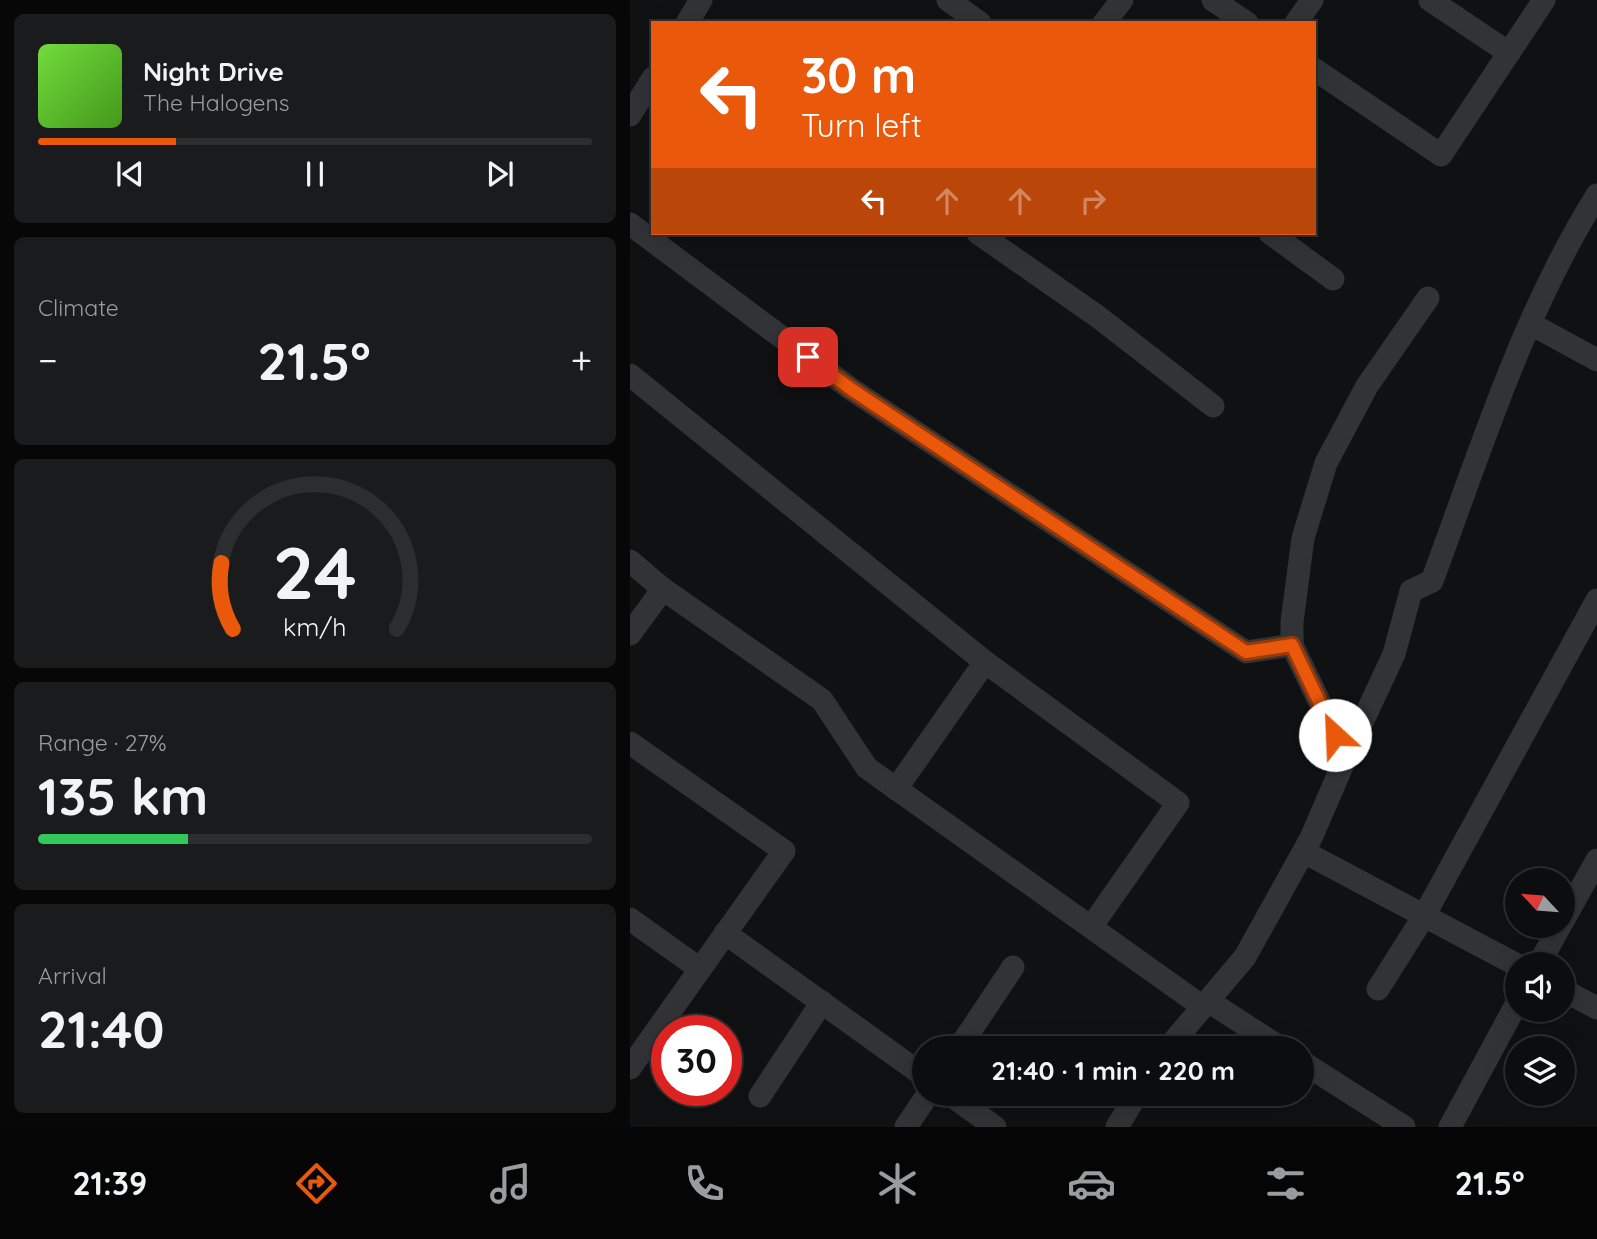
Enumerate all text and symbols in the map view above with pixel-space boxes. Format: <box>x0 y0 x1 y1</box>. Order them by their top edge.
text: 30 m <box>801 44 916 105</box>
icon: left <box>686 49 777 140</box>
text: Night Drive <box>143 55 284 88</box>
text: The Halogens <box>143 88 290 117</box>
text: Turn left <box>801 105 922 145</box>
icon: previous <box>111 155 149 193</box>
icon: pause <box>296 155 334 193</box>
icon: next <box>481 155 519 193</box>
icon: left <box>855 182 893 220</box>
icon: ahead <box>928 182 966 220</box>
icon: ahead <box>1001 182 1039 220</box>
icon: right <box>1074 182 1112 220</box>
text: Climate <box>38 293 119 322</box>
pin <box>778 327 838 387</box>
text: 21.5° <box>258 328 371 393</box>
text: − <box>38 336 58 384</box>
text: + <box>571 336 592 384</box>
icon: arrive <box>789 338 827 376</box>
text: 24 <box>273 527 357 618</box>
text: km/h <box>283 611 347 642</box>
position arrow <box>1298 698 1372 772</box>
text: Range · 27% <box>38 728 167 757</box>
text: 135 km <box>38 763 208 828</box>
north arrow <box>1505 868 1575 938</box>
map controls <box>1505 868 1575 1106</box>
button: sound <box>1505 952 1575 1022</box>
text: Arrival <box>38 961 107 990</box>
text: 21:40 <box>38 996 165 1061</box>
speed limit sign: 30 <box>651 1015 742 1106</box>
button: layers <box>1505 1036 1575 1106</box>
text: 21:40 · 1 min · 220 m <box>991 1054 1235 1087</box>
icon: directions <box>292 1159 341 1208</box>
icon: music <box>486 1159 535 1208</box>
icon: phone <box>680 1159 729 1208</box>
icon: climate <box>873 1159 922 1208</box>
icon: car <box>1067 1159 1116 1208</box>
icon: filters <box>1261 1159 1310 1208</box>
text: 21:39 <box>72 1163 147 1203</box>
text: 21.5° <box>1455 1163 1525 1203</box>

